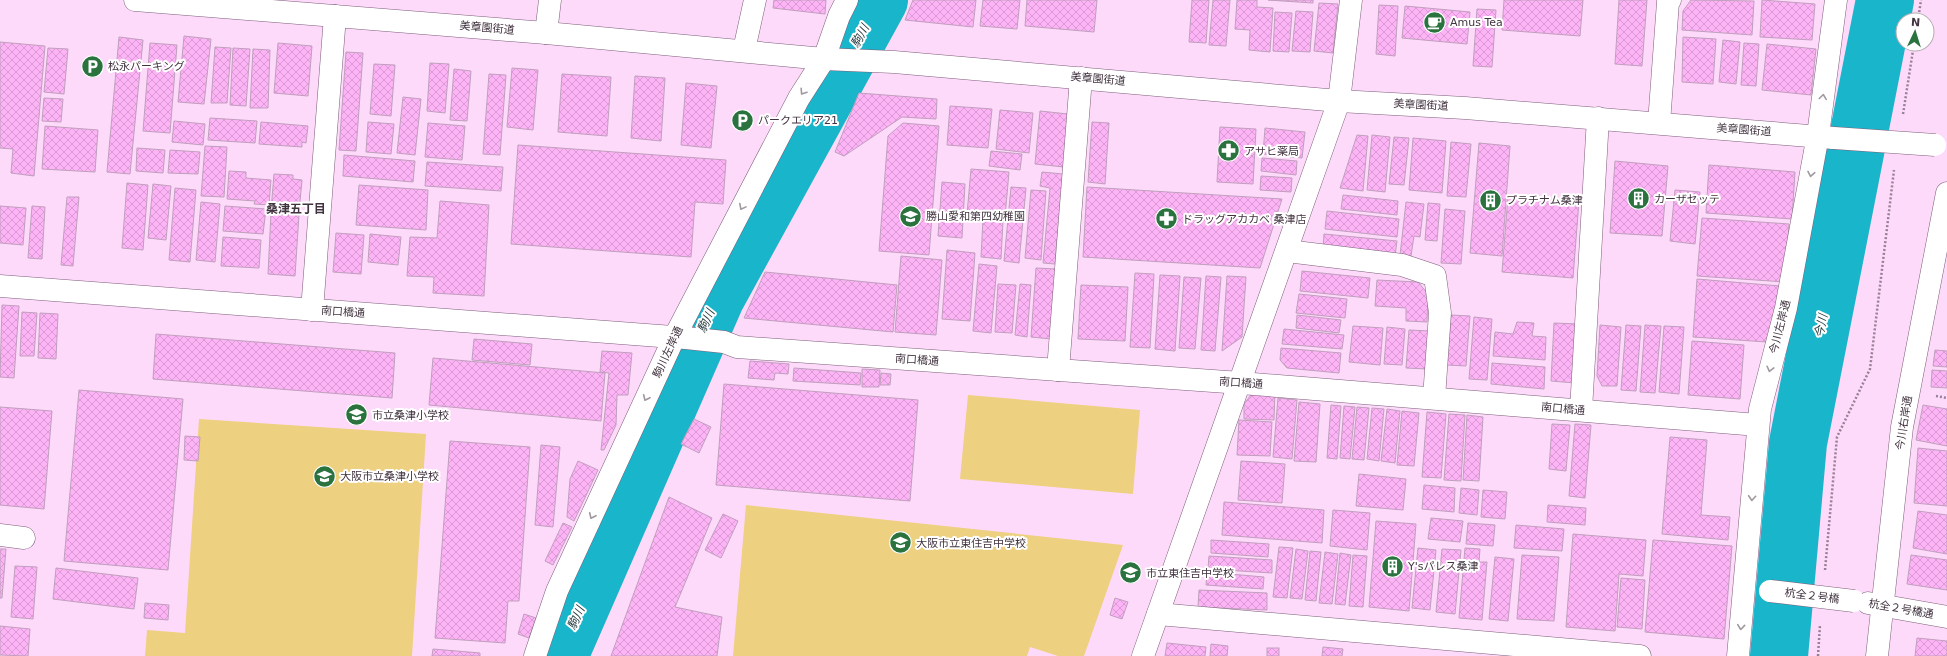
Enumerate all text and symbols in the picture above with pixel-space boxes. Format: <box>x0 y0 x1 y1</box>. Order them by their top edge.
cafe icon: Amus Tea <box>1421 9 1447 35</box>
north arrow <box>1895 12 1935 52</box>
place label: Amus Tea <box>1450 16 1503 29</box>
text: N <box>1911 16 1921 29</box>
street label: 美章園街道 <box>459 19 515 37</box>
water label: 駒川 <box>848 20 873 50</box>
parking icon: 松永パーキング <box>79 53 105 79</box>
place label: 松永パーキング <box>108 60 185 73</box>
street label: 美章園街道 <box>1070 70 1126 88</box>
one-way arrow <box>800 88 808 95</box>
one-way arrow <box>1818 94 1827 100</box>
street label: 美章園街道 <box>1393 97 1449 113</box>
parking icon: パークエリア21 <box>729 107 755 133</box>
place label: パークエリア21 <box>758 114 838 127</box>
street label: 美章園街道 <box>1716 122 1772 138</box>
pharmacy icon: アサヒ薬局 <box>1215 138 1241 164</box>
place label: アサヒ薬局 <box>1244 145 1299 158</box>
one-way arrow <box>1807 171 1815 177</box>
building icon: カーザセッテ <box>1626 186 1652 212</box>
building icon: プラチナム桑津 <box>1477 187 1503 213</box>
place label: カーザセッテ <box>1654 193 1720 206</box>
place label: プラチナム桑津 <box>1506 194 1583 207</box>
district label: 桑津五丁目 <box>266 202 326 216</box>
one-way arrow <box>739 202 747 210</box>
school or university icon: 勝山愛和第四幼稚園 <box>897 203 923 229</box>
pharmacy icon: ドラッグアカカベ 桑津店 <box>1154 206 1180 232</box>
place label: 勝山愛和第四幼稚園 <box>926 210 1025 223</box>
place label: ドラッグアカカベ 桑津店 <box>1182 213 1307 226</box>
street label: 今川左岸通 <box>1767 299 1793 355</box>
street label: 南口橋通 <box>321 304 365 320</box>
water label: 駒川 <box>695 305 718 335</box>
water label: 今川 <box>1812 311 1831 339</box>
street label: 駒川左岸通 <box>650 324 686 380</box>
street label: 南口橋通 <box>895 352 939 368</box>
one-way arrow <box>1766 366 1775 373</box>
street label: 南口橋通 <box>1219 375 1263 391</box>
one-way arrow <box>643 393 651 401</box>
street label: 今川右岸通 <box>1893 395 1915 451</box>
street label: 南口橋通 <box>1541 401 1585 417</box>
school or university icon: 市立桑津小学校 <box>343 402 369 428</box>
place label: 市立桑津小学校 <box>372 409 449 422</box>
school or university icon: 大阪市立桑津小学校 <box>312 463 338 489</box>
place label: 大阪市立桑津小学校 <box>340 470 439 483</box>
one-way arrow <box>1747 495 1756 501</box>
one-way arrow <box>589 511 597 519</box>
school or university icon: 大阪市立東住吉中学校 <box>888 530 914 556</box>
place label: 大阪市立東住吉中学校 <box>916 537 1026 550</box>
building icon: Y'sパレス桑津 <box>1379 553 1405 579</box>
school or university icon: 市立東住吉中学校 <box>1118 560 1144 586</box>
place label: Y'sパレス桑津 <box>1407 560 1478 573</box>
place label: 市立東住吉中学校 <box>1146 567 1234 580</box>
street label: 杭全２号橋 <box>1784 586 1840 606</box>
street label: 杭全２号橋通 <box>1867 597 1935 621</box>
water label: 駒川 <box>565 602 588 632</box>
one-way arrow <box>1737 624 1746 630</box>

